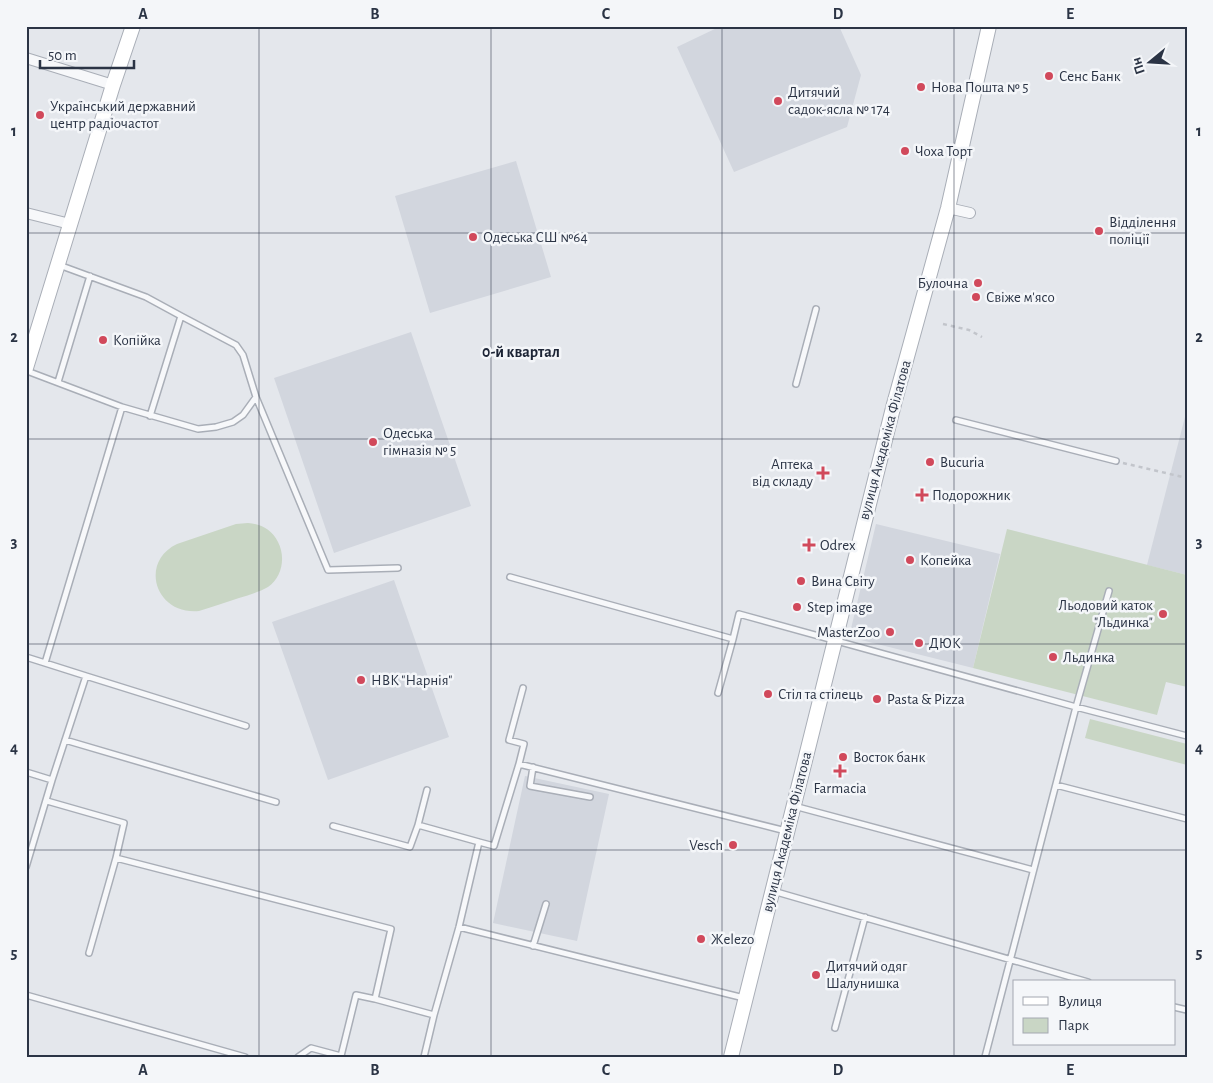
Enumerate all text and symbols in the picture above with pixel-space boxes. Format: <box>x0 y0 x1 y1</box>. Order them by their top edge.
text: A <box>138 6 148 22</box>
text: B <box>370 6 380 22</box>
text: C <box>602 6 611 22</box>
text: D <box>833 6 844 22</box>
text: E <box>1066 6 1074 22</box>
scale bar <box>40 38 134 70</box>
north arrow <box>1126 38 1176 88</box>
text: 50 m <box>48 48 77 63</box>
text: Пн <box>1129 55 1148 76</box>
place label: Сенс Банк <box>1059 69 1121 84</box>
marker: Сенс Банк <box>1043 70 1055 82</box>
place label: Нова Пошта № 5 <box>931 80 1029 95</box>
marker: Нова Пошта № 5 <box>915 81 927 93</box>
place label: Дитячий садок-ясла № 174 <box>788 85 890 117</box>
marker: Дитячий садок-ясла № 174 <box>772 95 784 107</box>
place label: Український державний центр радіочастот <box>50 99 196 131</box>
marker: Український державний центр радіочастот <box>34 109 46 121</box>
text: 1 <box>11 123 17 139</box>
text: 1 <box>1196 123 1202 139</box>
place label: Чоха Торт <box>915 144 973 159</box>
marker: Чоха Торт <box>899 145 911 157</box>
place label: Відділення поліції <box>1109 215 1176 247</box>
marker: Відділення поліції <box>1093 225 1105 237</box>
place label: Одеська СШ №64 <box>483 230 588 245</box>
marker: Одеська СШ №64 <box>467 231 479 243</box>
place label: Булочна <box>917 276 968 291</box>
marker: Булочна <box>972 277 984 289</box>
place label: Свіже м'ясо <box>986 290 1055 305</box>
marker: Свіже м'ясо <box>970 291 982 303</box>
text: 2 <box>10 329 18 345</box>
text: 2 <box>1195 329 1203 345</box>
place label: Копійка <box>113 333 161 348</box>
marker: Копійка <box>97 334 109 346</box>
district label: 0-й квартал <box>482 344 560 360</box>
street label: вулиця Академіка Філатова <box>856 358 914 522</box>
place label: Одеська гімназія № 5 <box>383 426 456 458</box>
marker: Одеська гімназія № 5 <box>367 436 379 448</box>
place label: Bucuria <box>940 455 984 470</box>
marker: Bucuria <box>924 456 936 468</box>
place label: Аптека від складу <box>752 457 814 489</box>
marker: Аптека від складу <box>817 467 829 479</box>
place label: Подорожник <box>932 488 1011 503</box>
marker: Подорожник <box>916 489 928 501</box>
text: 3 <box>11 534 18 550</box>
text: 3 <box>1196 534 1203 550</box>
marker: Odrex <box>802 538 816 552</box>
place label: Odrex <box>820 538 856 553</box>
place label: Копейка <box>920 553 972 568</box>
marker: Копейка <box>904 554 916 566</box>
place label: Вина Світу <box>811 574 875 589</box>
marker: Вина Світу <box>795 575 807 587</box>
place label: Льодовий каток "Льдинка" <box>1059 598 1153 630</box>
place label: Step image <box>807 600 873 615</box>
marker: Step image <box>791 601 803 613</box>
marker: Льодовий каток "Льдинка" <box>1157 608 1169 620</box>
place label: MasterZoo <box>817 625 880 640</box>
marker: MasterZoo <box>884 626 896 638</box>
place label: ДЮК <box>929 636 961 651</box>
marker: ДЮК <box>913 637 925 649</box>
place label: Льдинка <box>1063 650 1115 665</box>
marker: Льдинка <box>1047 651 1059 663</box>
place label: НВК "Нарнія" <box>371 673 452 688</box>
marker: НВК "Нарнія" <box>355 674 367 686</box>
place label: Стіл та стілець <box>778 687 863 702</box>
marker: Стіл та стілець <box>762 688 774 700</box>
place label: Pasta & Pizza <box>887 692 965 707</box>
marker: Pasta & Pizza <box>871 693 883 705</box>
text: 4 <box>10 740 18 756</box>
text: 4 <box>1195 740 1203 756</box>
street label: вулиця Академіка Філатова <box>760 750 814 914</box>
place label: Восток банк <box>853 750 925 765</box>
marker: Восток банк <box>837 751 849 763</box>
marker: Farmacia <box>834 765 846 777</box>
place label: Farmacia <box>814 781 867 796</box>
place label: Vesch <box>689 838 723 853</box>
marker: Vesch <box>727 839 739 851</box>
place label: Жelezo <box>711 932 754 947</box>
marker: Жelezo <box>695 933 707 945</box>
text: 5 <box>11 945 18 961</box>
text: 5 <box>1196 945 1203 961</box>
place label: Дитячий одяг Шалунишка <box>826 959 908 991</box>
marker: Дитячий одяг Шалунишка <box>810 969 822 981</box>
legend <box>1013 980 1176 1046</box>
text: Вулиця <box>1058 994 1102 1009</box>
text: Парк <box>1058 1018 1089 1033</box>
text: A <box>138 1062 148 1078</box>
text: B <box>370 1062 380 1078</box>
text: C <box>602 1062 611 1078</box>
text: D <box>833 1062 844 1078</box>
text: E <box>1066 1062 1074 1078</box>

